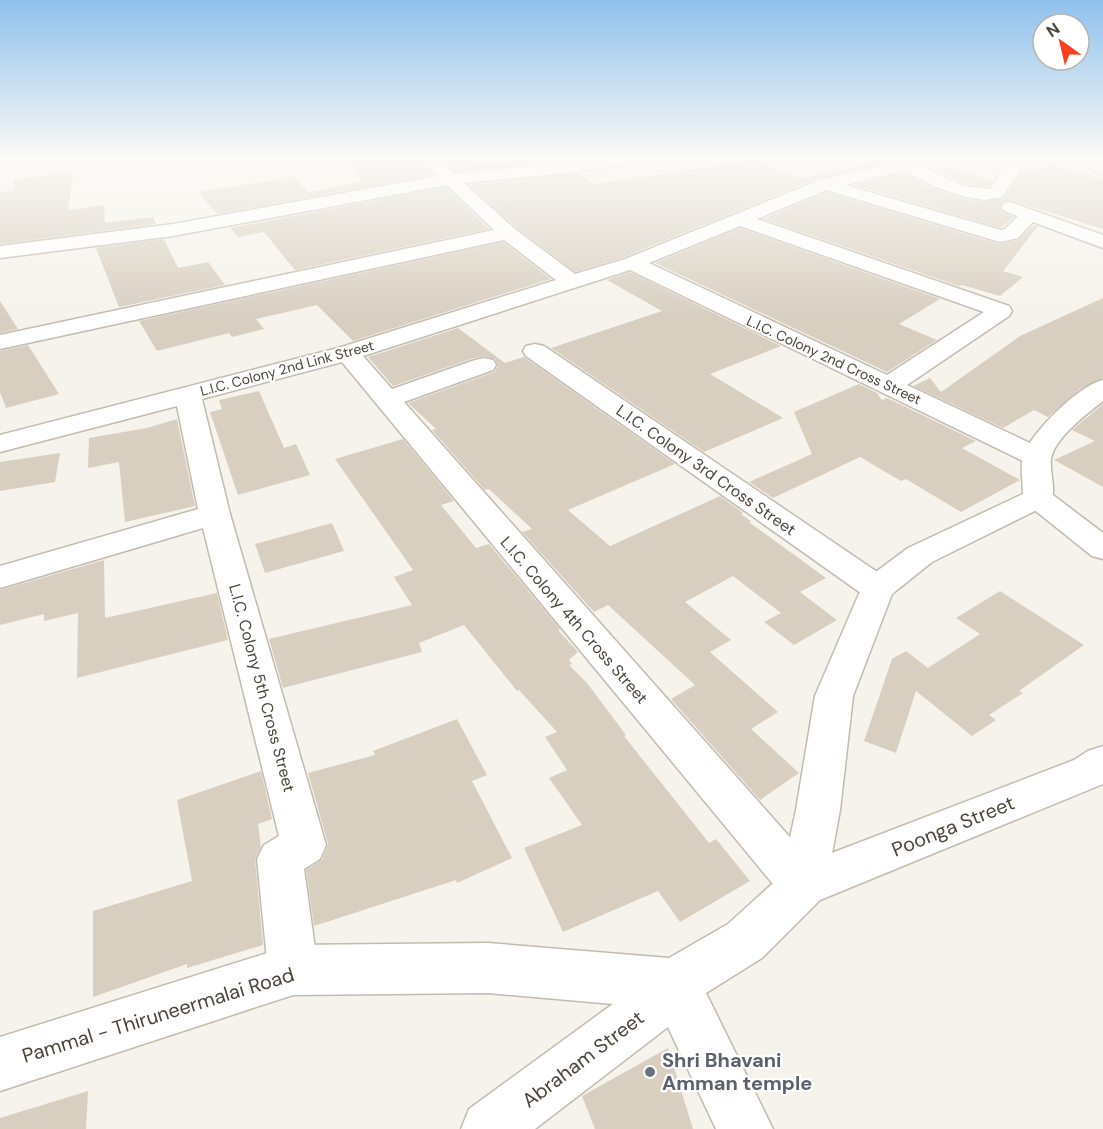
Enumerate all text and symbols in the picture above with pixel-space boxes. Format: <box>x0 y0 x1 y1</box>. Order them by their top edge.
north arrow <box>1031 12 1091 72</box>
text: N <box>1042 18 1064 42</box>
street label: L.I.C. Colony 2nd Cross Street <box>744 312 924 408</box>
street label: L.I.C. Colony 2nd Link Street <box>198 336 376 400</box>
street label: L.I.C. Colony 3rd Cross Street <box>612 400 800 540</box>
street label: L.I.C. Colony 4th Cross Street <box>496 532 652 708</box>
street label: L.I.C. Colony 5th Cross Street <box>224 582 300 794</box>
street label: Poonga Street <box>888 789 1018 862</box>
street label: Pammal - Thiruneermalai Road <box>19 961 297 1069</box>
street label: Abraham Street <box>517 1005 649 1113</box>
place label: Shri Bhavani Amman temple <box>662 1047 812 1096</box>
marker: Shri Bhavani Amman temple <box>643 1065 657 1079</box>

